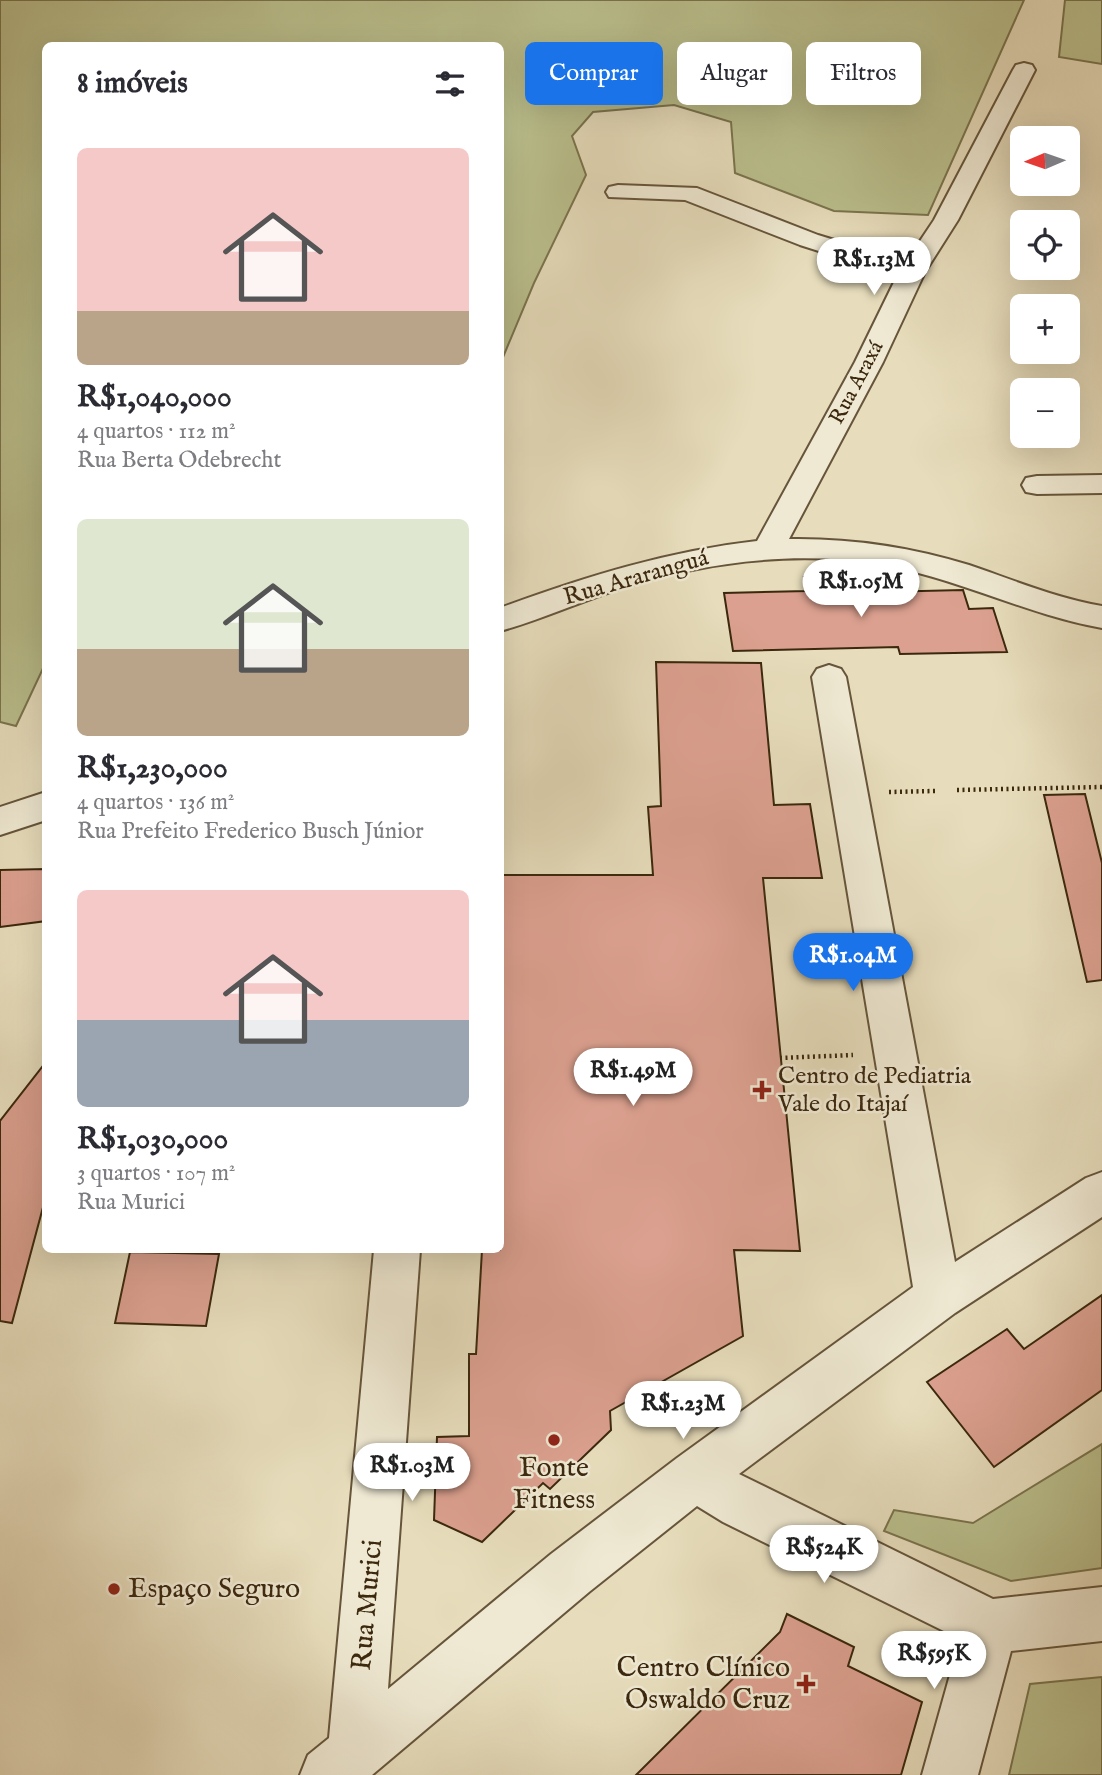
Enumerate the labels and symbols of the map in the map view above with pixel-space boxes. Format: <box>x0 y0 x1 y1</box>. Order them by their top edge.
north arrow <box>1010 126 1080 196</box>
pin: R$1.13M <box>809 238 939 297</box>
street label: Rua Araxá <box>824 336 891 429</box>
street label: Rua Araranguá <box>560 542 713 613</box>
pin: R$1.05M <box>796 560 926 619</box>
pin: R$1.04M <box>788 934 918 993</box>
pin: R$1.49M <box>568 1048 698 1108</box>
place label: Centro de Pediatria Vale do Itajaí <box>777 1061 972 1120</box>
marker: Centro de Pediatria Vale do Itajaí <box>752 1080 772 1100</box>
pin: R$1.23M <box>618 1382 748 1441</box>
marker: Fonte Fitness <box>546 1432 562 1448</box>
pin: R$1.03M <box>347 1444 477 1503</box>
place label: Fonte Fitness <box>513 1451 595 1518</box>
pin: R$524K <box>767 1526 881 1585</box>
street label: Rua Murici <box>345 1538 391 1672</box>
place label: Espaço Seguro <box>128 1572 300 1607</box>
marker: Espaço Seguro <box>106 1581 122 1597</box>
pin: R$595K <box>877 1632 991 1691</box>
place label: Centro Clínico Oswaldo Cruz <box>617 1651 790 1718</box>
marker: Centro Clínico Oswaldo Cruz <box>796 1674 816 1694</box>

